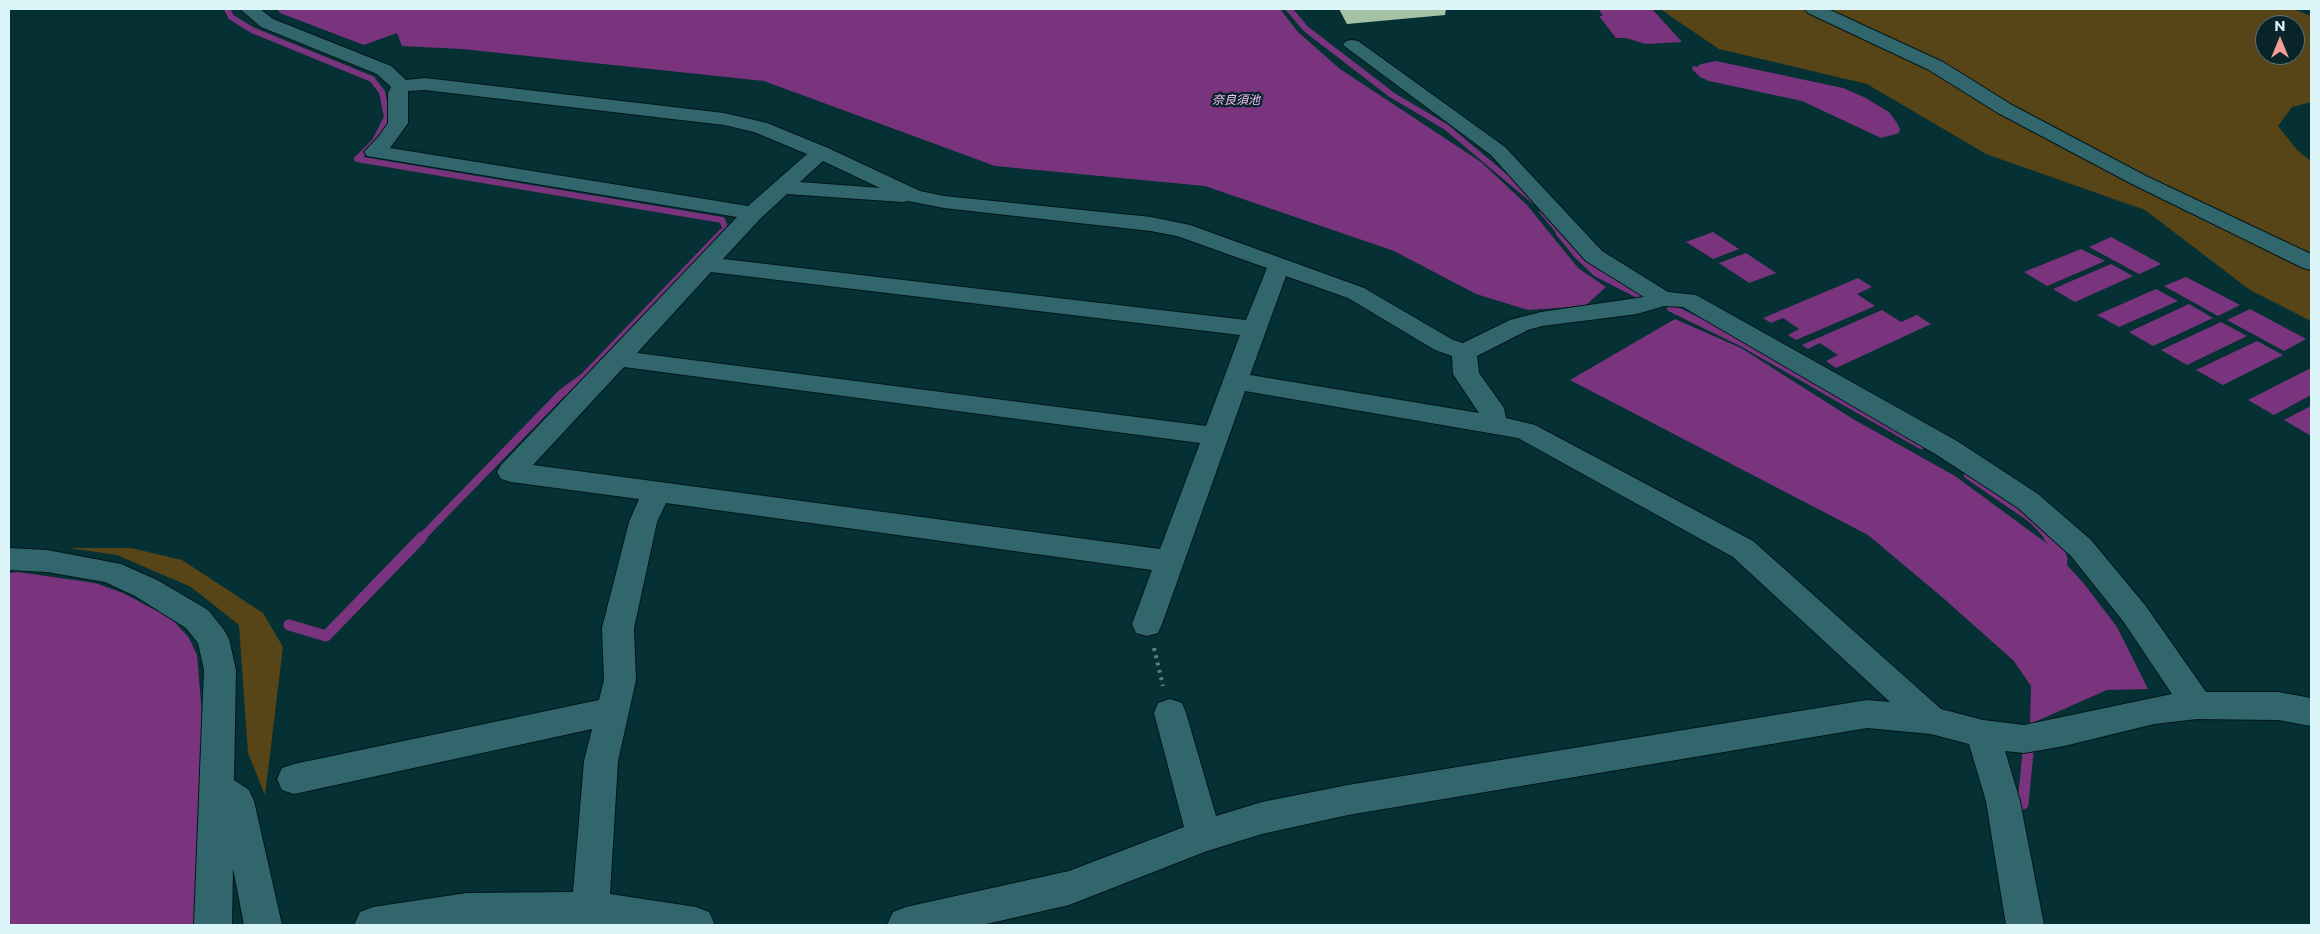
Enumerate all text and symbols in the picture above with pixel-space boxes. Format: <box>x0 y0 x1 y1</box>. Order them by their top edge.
north arrow <box>2255 15 2305 65</box>
text: N <box>2274 17 2286 35</box>
water label: 奈良須池 <box>1212 93 1260 107</box>

